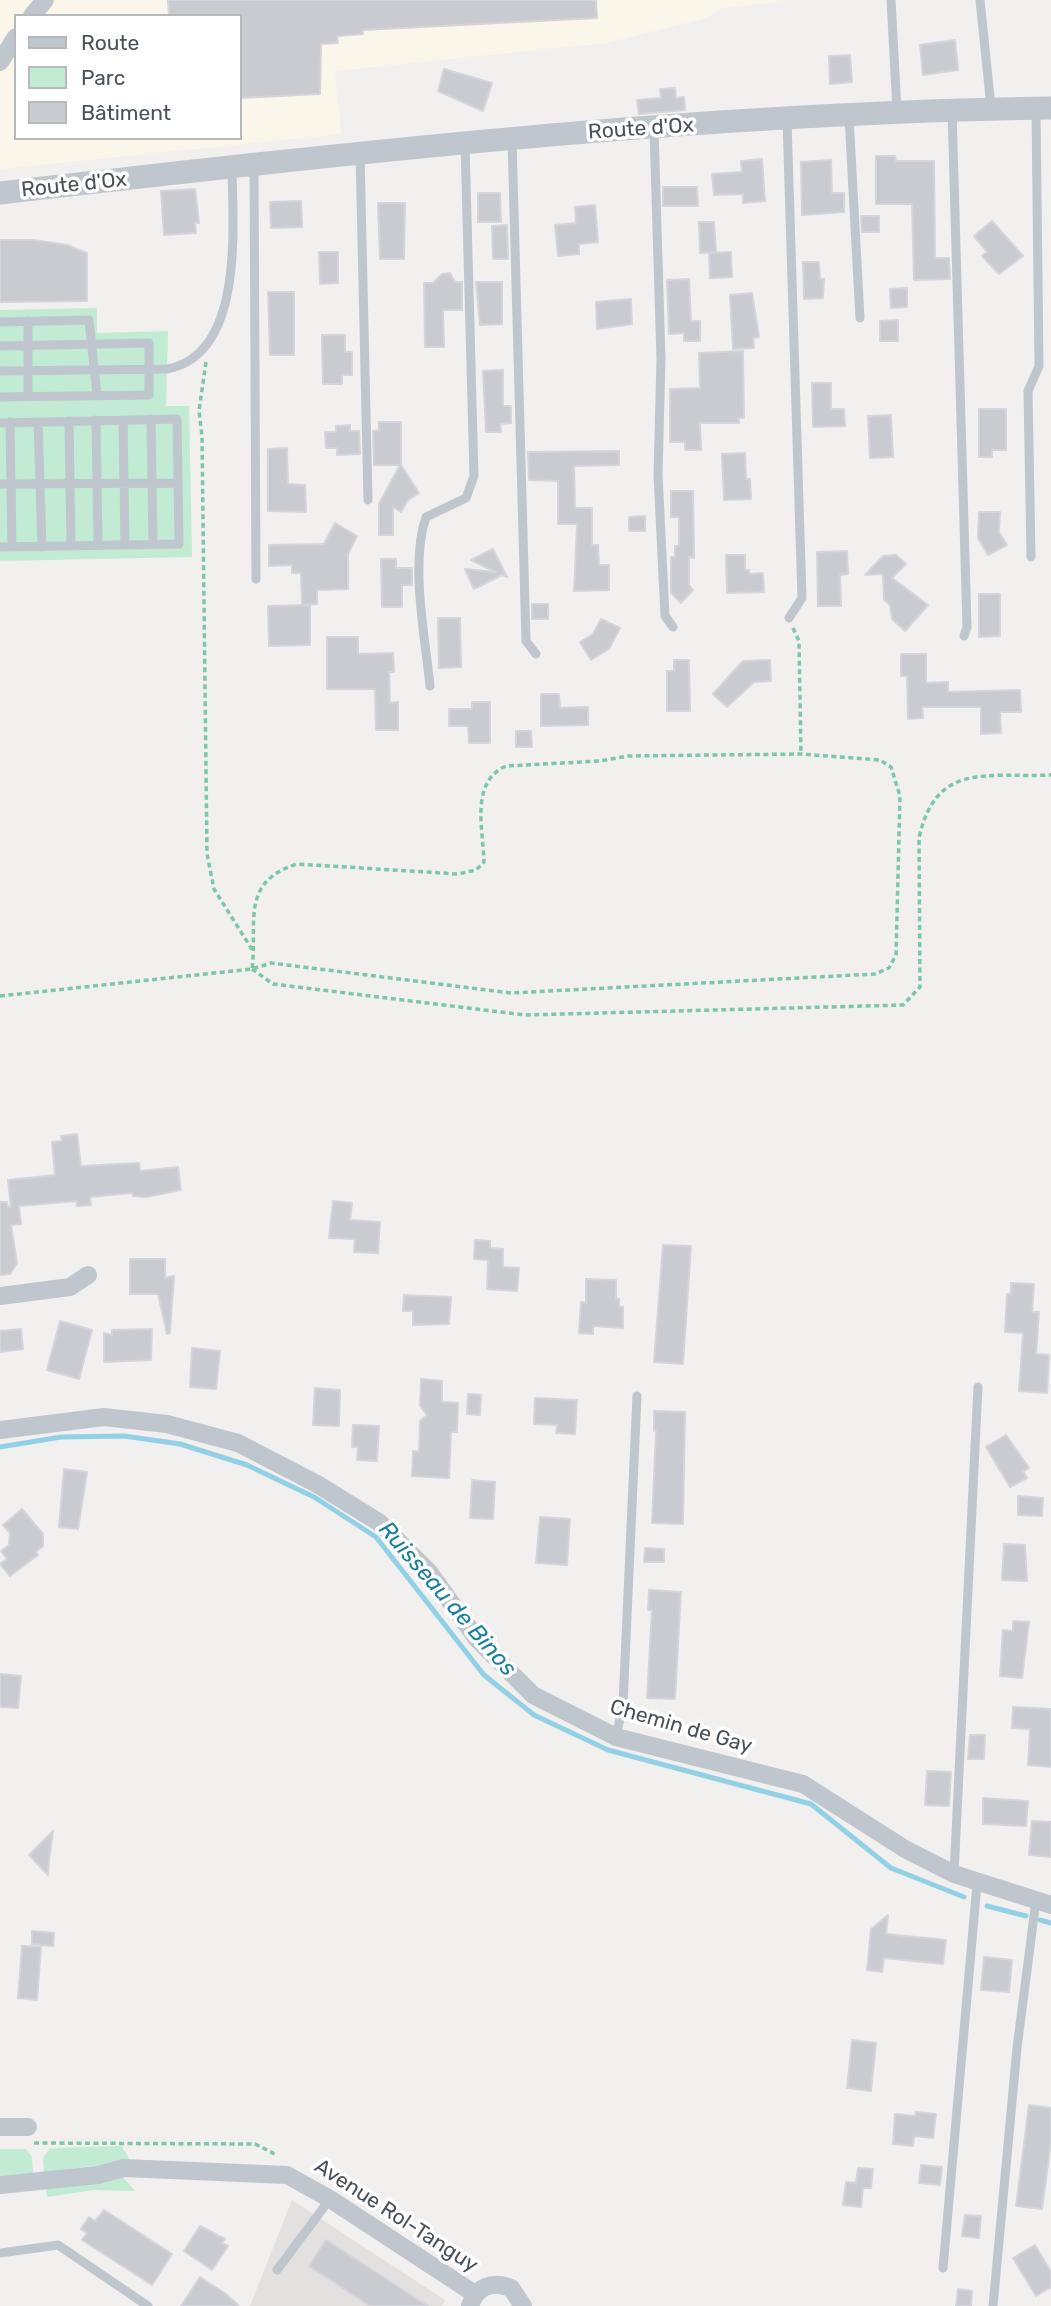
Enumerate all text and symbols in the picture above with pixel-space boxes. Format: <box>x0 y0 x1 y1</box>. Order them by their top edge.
legend <box>14 14 242 140</box>
text: Route <box>81 30 139 55</box>
text: Parc <box>81 65 125 90</box>
text: Bâtiment <box>81 100 171 125</box>
street label: Route d'Ox <box>587 113 695 145</box>
street label: Route d'Ox <box>20 167 128 203</box>
water label: Ruisseau de Binos <box>372 1516 522 1682</box>
street label: Chemin de Gay <box>607 1695 755 1759</box>
street label: Avenue Rol-Tanguy <box>310 2154 482 2278</box>

